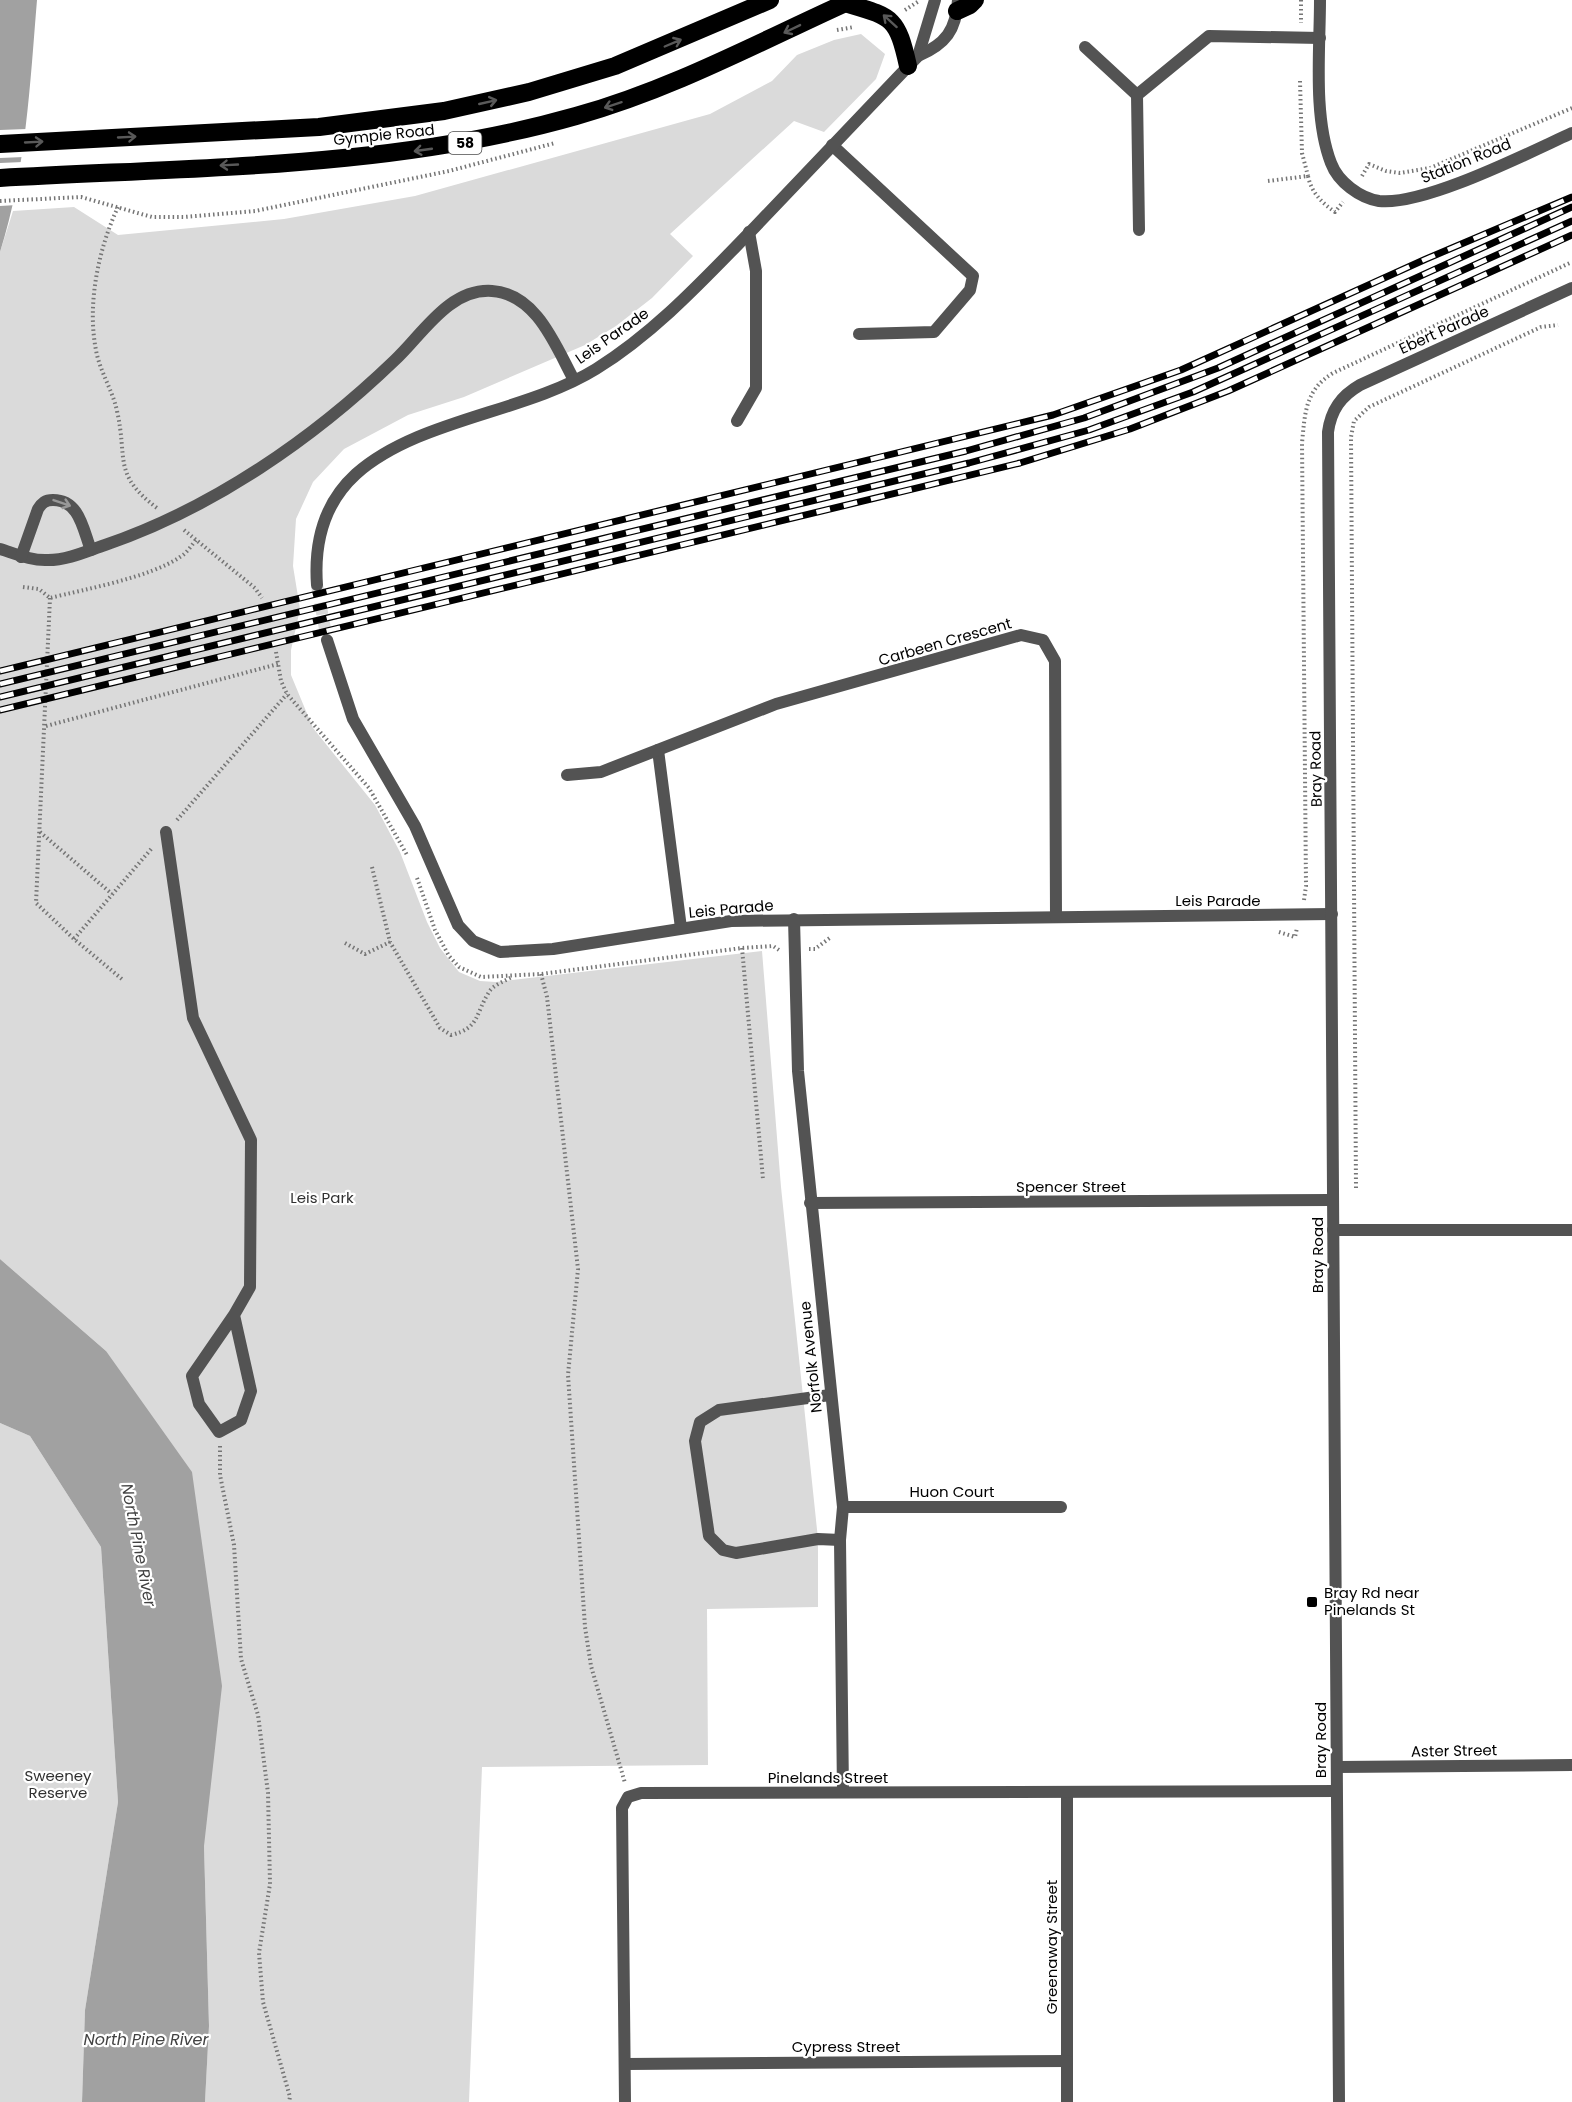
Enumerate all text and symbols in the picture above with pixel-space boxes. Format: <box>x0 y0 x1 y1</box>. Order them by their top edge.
one-way arrow <box>883 14 898 28</box>
one-way arrow <box>783 23 801 35</box>
one-way arrow <box>664 37 682 48</box>
one-way arrow <box>478 96 497 107</box>
one-way arrow <box>604 100 623 111</box>
street label: Gympie Road <box>332 119 436 150</box>
one-way arrow <box>117 131 137 142</box>
road number: 58 <box>448 132 482 154</box>
street label: Station Road <box>1417 133 1514 188</box>
one-way arrow <box>24 136 44 147</box>
one-way arrow <box>414 144 434 155</box>
one-way arrow <box>219 159 239 170</box>
street label: Ebert Parade <box>1396 300 1492 359</box>
street label: Leis Parade <box>571 303 653 369</box>
one-way arrow <box>53 499 71 510</box>
street label: Carbeen Crescent <box>876 612 1014 671</box>
street label: Bray Road <box>1304 731 1327 807</box>
street label: Leis Parade <box>1175 890 1261 911</box>
street label: Leis Parade <box>688 894 774 923</box>
street label: Spencer Street <box>1016 1176 1126 1197</box>
park label: Leis Park <box>290 1187 354 1208</box>
street label: Bray Road <box>1307 1217 1328 1293</box>
street label: Norfolk Avenue <box>794 1300 827 1414</box>
street label: Huon Court <box>909 1481 995 1502</box>
water label: North Pine River <box>115 1482 162 1610</box>
place label: Bray Rd near Pinelands St <box>1324 1582 1420 1620</box>
marker: Bray Rd near Pinelands St <box>1305 1595 1319 1609</box>
street label: Bray Road <box>1310 1702 1331 1778</box>
street label: Aster Street <box>1411 1739 1497 1762</box>
park label: Sweeney Reserve <box>24 1765 92 1803</box>
street label: Pinelands Street <box>768 1767 888 1788</box>
street label: Greenaway Street <box>1041 1880 1062 2014</box>
water label: North Pine River <box>84 2028 209 2051</box>
street label: Cypress Street <box>792 2036 900 2057</box>

